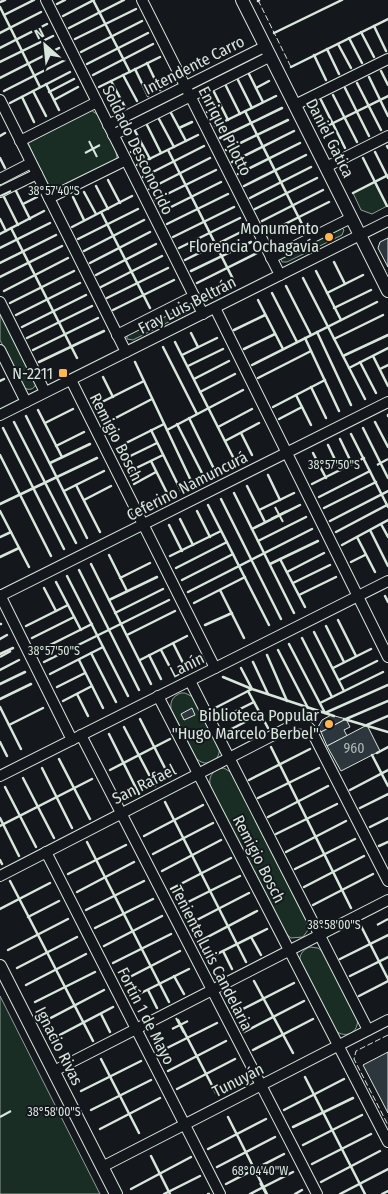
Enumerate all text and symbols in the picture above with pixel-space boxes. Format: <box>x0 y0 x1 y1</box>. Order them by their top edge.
north arrow <box>20 20 70 70</box>
text: N <box>32 24 47 43</box>
street label: Intendente Carro <box>140 31 248 99</box>
street label: Soldado Desconocido <box>98 82 178 218</box>
street label: Enrique Pilotto <box>194 83 256 179</box>
street label: Daniel Gatica <box>302 95 358 181</box>
text: 38°57'40"S <box>28 184 80 198</box>
place label: Monumento Florencia Ochagavía <box>189 219 319 256</box>
marker: Monumento Florencia Ochagavía <box>323 231 335 243</box>
street label: Fray Luis Beltrán <box>135 272 239 338</box>
place label: N-2211 <box>12 364 53 383</box>
marker: N-2211 <box>57 367 69 379</box>
street label: Remigio Bosch <box>86 390 146 484</box>
street label: Ceferino Namuncurá <box>123 447 251 525</box>
text: 38°57'50"S <box>308 458 360 472</box>
text: 38°57'50"S <box>28 644 80 658</box>
street label: Lanín <box>167 648 207 682</box>
place label: Biblioteca Popular "Hugo Marcelo Berbel" <box>172 706 319 743</box>
marker: Biblioteca Popular "Hugo Marcelo Berbel" <box>323 718 335 730</box>
house number: 960 <box>343 740 365 757</box>
street label: San Rafael <box>109 760 179 808</box>
street label: Remigio Bosch <box>229 812 289 906</box>
street label: Teniente Luis Candelaria <box>167 882 257 1034</box>
text: 38°58'00"S <box>307 918 361 932</box>
street label: Fortín 1 de Mayo <box>113 964 179 1068</box>
street label: Ignacio Rivas <box>31 1004 87 1088</box>
street label: Tunuyán <box>209 1059 267 1101</box>
text: 38°58'00"S <box>27 1105 81 1119</box>
text: 68°04'40"W <box>232 1164 288 1178</box>

